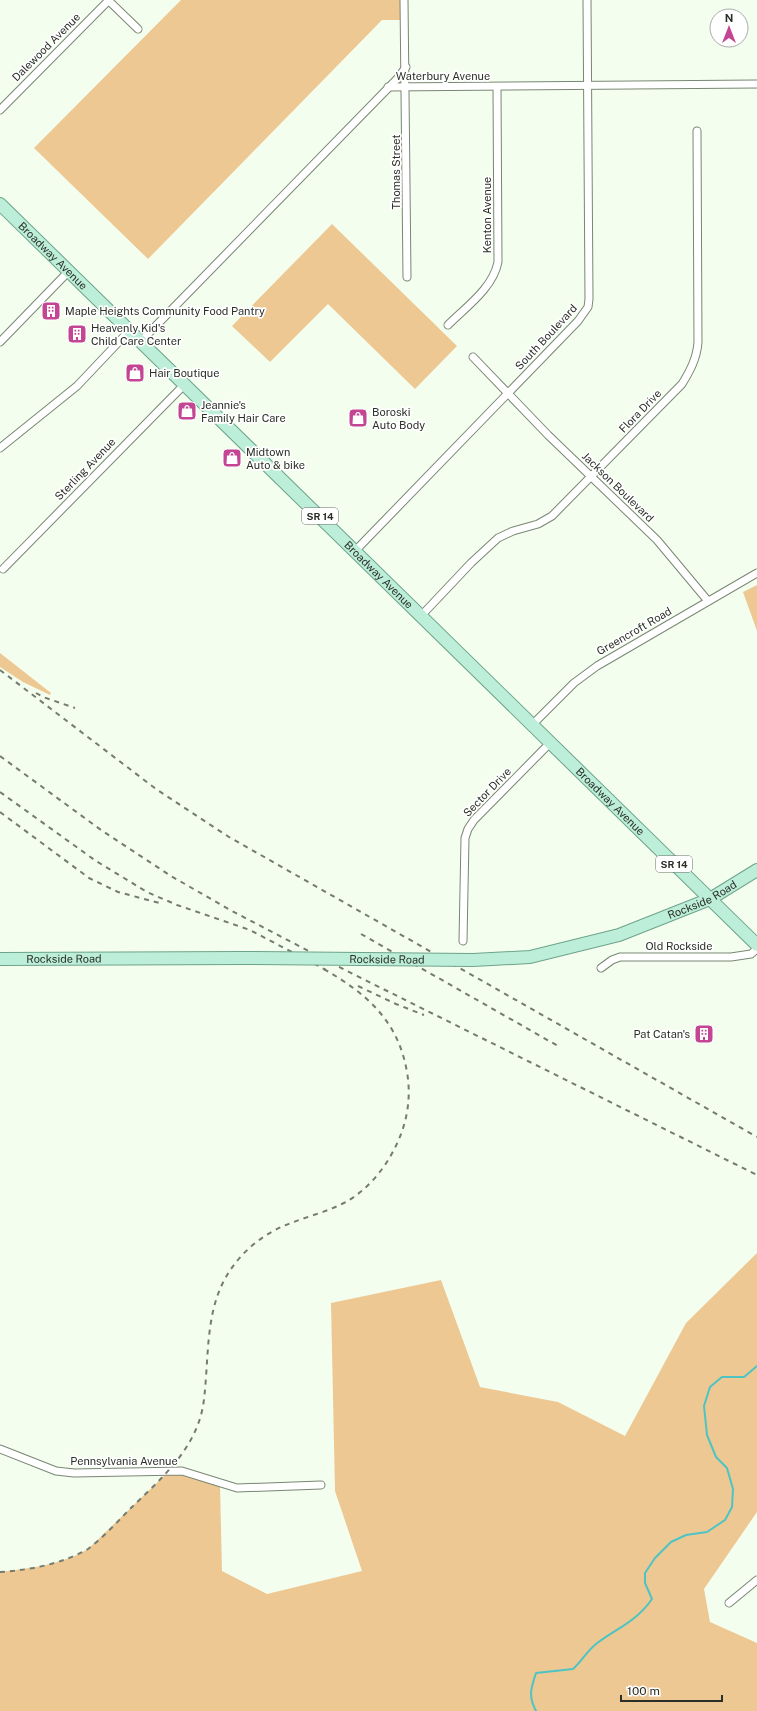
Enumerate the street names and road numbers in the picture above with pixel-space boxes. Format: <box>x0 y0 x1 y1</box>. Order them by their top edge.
street label: Dalewood Avenue <box>10 11 82 83</box>
street label: Waterbury Avenue <box>396 70 490 82</box>
street label: Thomas Street <box>390 135 402 209</box>
street label: Kenton Avenue <box>481 177 493 253</box>
street label: Broadway Avenue <box>16 220 90 292</box>
street label: South Boulevard <box>513 302 579 372</box>
street label: Flora Drive <box>617 387 663 435</box>
street label: Sterling Avenue <box>52 436 118 502</box>
street label: Jackson Boulevard <box>580 450 656 524</box>
road number: SR 14 <box>302 508 338 524</box>
street label: Broadway Avenue <box>342 539 416 611</box>
street label: Greencroft Road <box>595 605 673 657</box>
street label: Sector Drive <box>461 765 513 819</box>
street label: Broadway Avenue <box>574 765 647 838</box>
road number: SR 14 <box>656 856 692 872</box>
street label: Rockside Road <box>666 878 739 921</box>
street label: Old Rockside <box>646 940 712 952</box>
street label: Rockside Road <box>26 953 102 965</box>
street label: Rockside Road <box>349 953 425 966</box>
street label: Pennsylvania Avenue <box>70 1455 178 1467</box>

